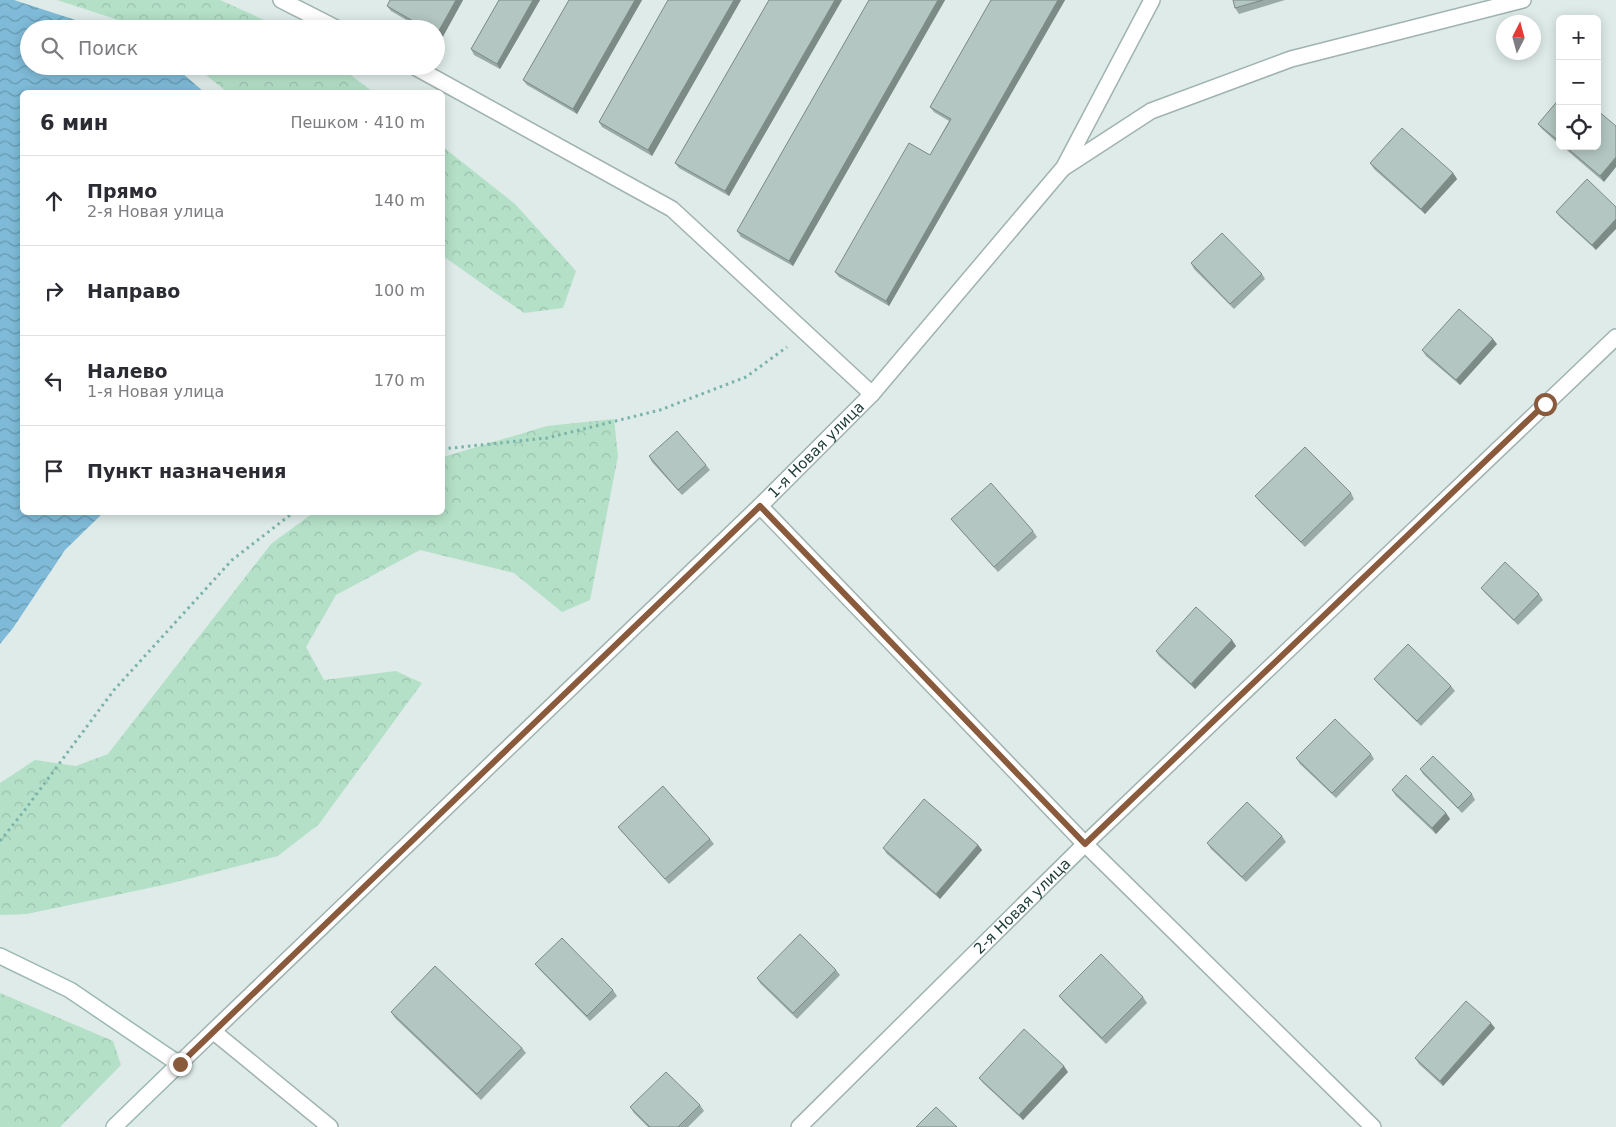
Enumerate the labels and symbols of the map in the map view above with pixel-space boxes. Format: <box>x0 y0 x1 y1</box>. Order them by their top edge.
north arrow <box>1496 15 1541 60</box>
route start <box>1534 393 1557 416</box>
street label: 1-я Новая улица <box>764 398 868 502</box>
street label: 2-я Новая улица <box>970 854 1074 958</box>
route end <box>169 1053 192 1076</box>

